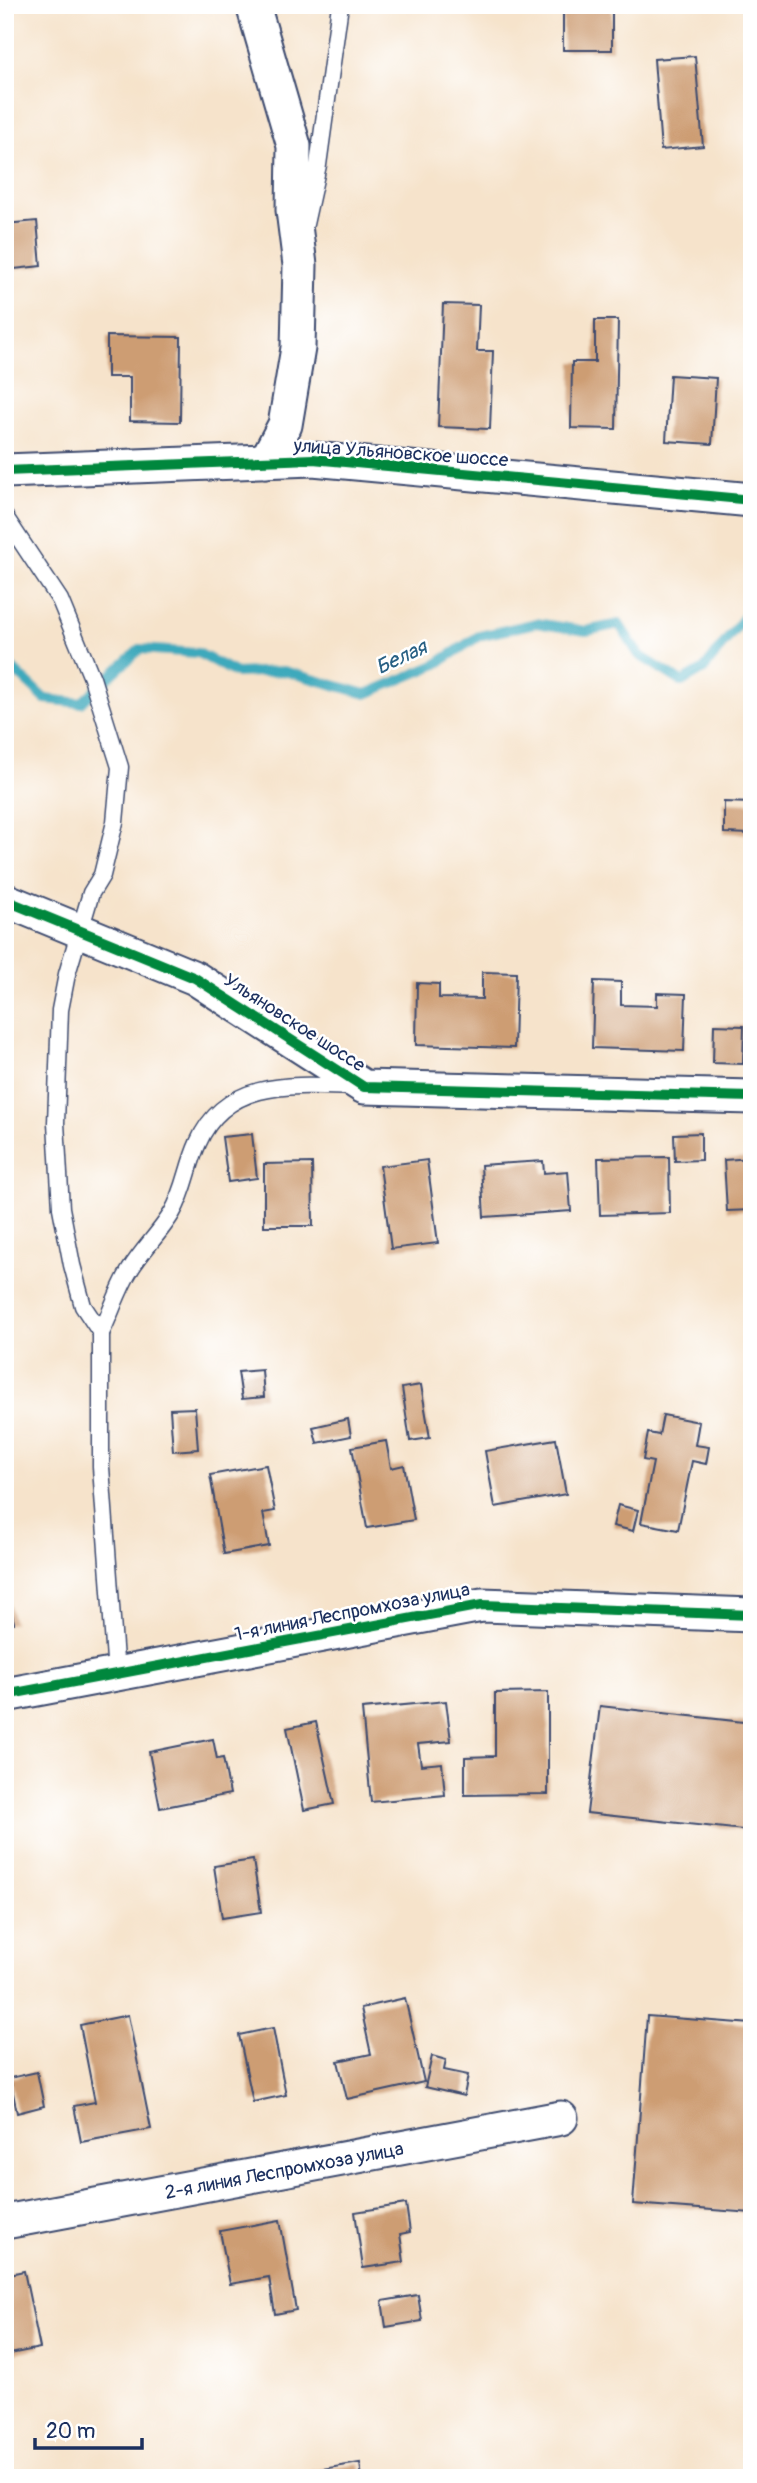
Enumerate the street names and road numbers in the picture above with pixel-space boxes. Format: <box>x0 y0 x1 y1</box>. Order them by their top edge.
street label: улица Ульяновское шоссе <box>292 433 510 473</box>
street label: Ульяновское шоссе <box>219 968 370 1078</box>
street label: 1-я линия Леспромхоза улица <box>233 1577 472 1647</box>
street label: 2-я линия Леспромхоза улица <box>163 2137 406 2205</box>

